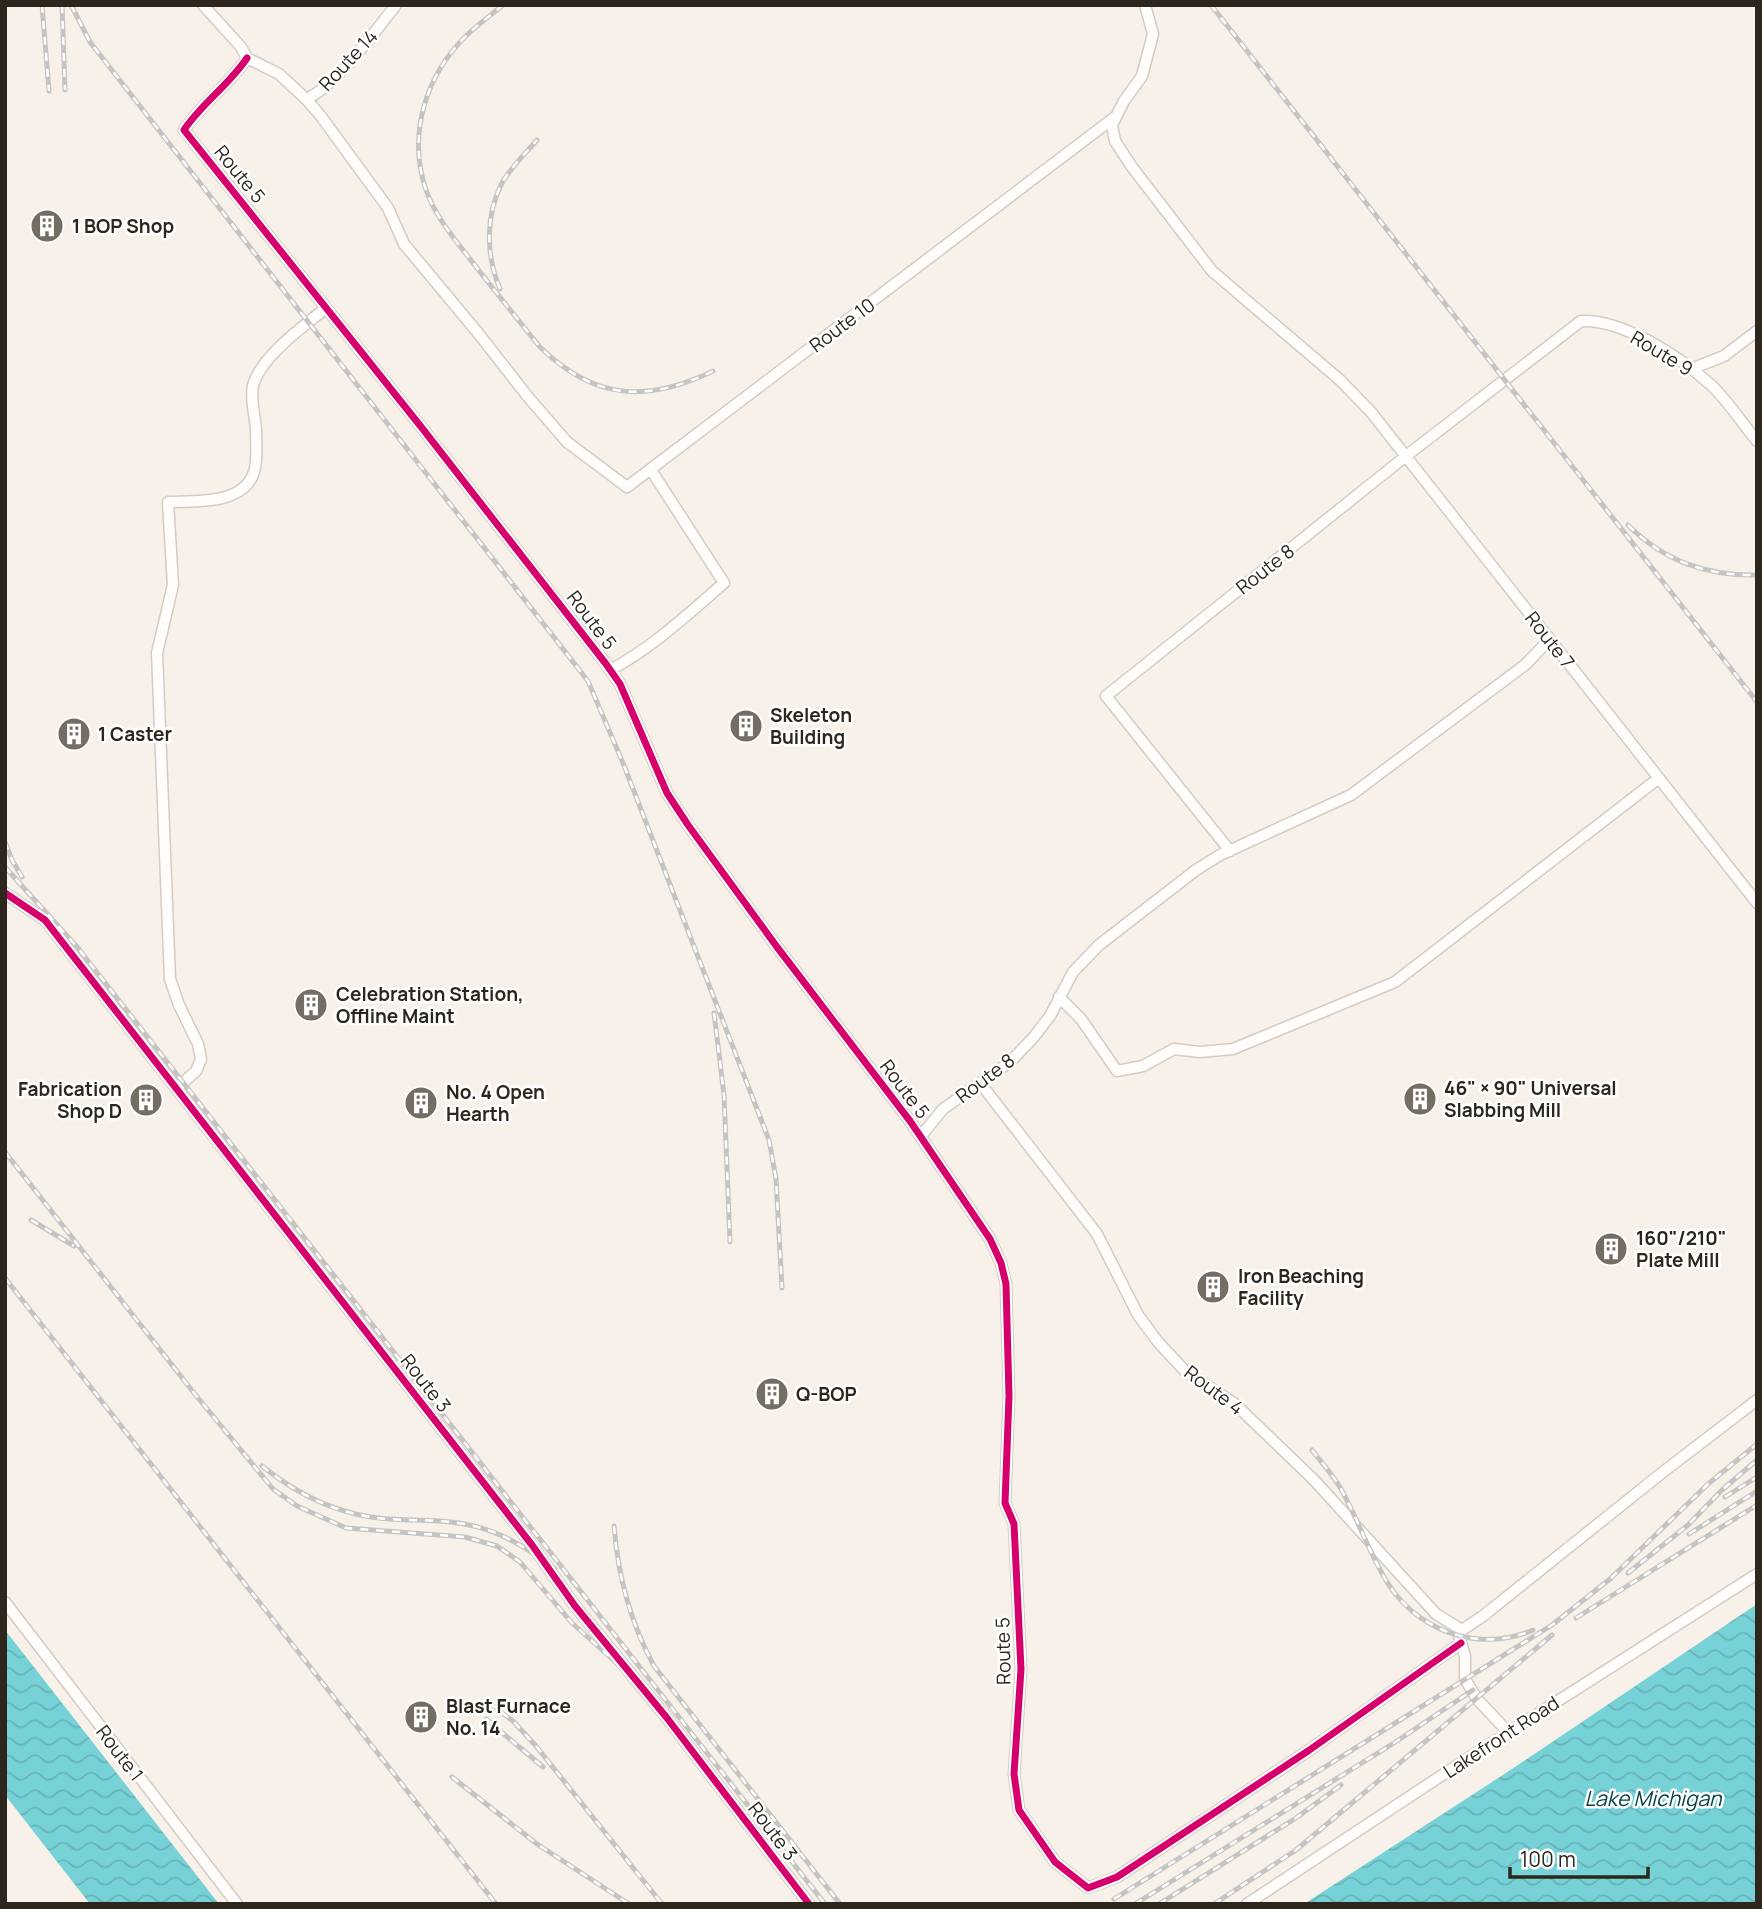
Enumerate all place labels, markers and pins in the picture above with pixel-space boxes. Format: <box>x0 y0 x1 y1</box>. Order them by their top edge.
building icon: 1 BOP Shop <box>28 207 66 245</box>
place label: 1 BOP Shop <box>72 213 174 239</box>
place label: Skeleton Building <box>770 702 852 750</box>
building icon: Skeleton Building <box>727 707 765 745</box>
building icon: 1 Caster <box>55 715 93 753</box>
place label: 1 Caster <box>98 721 173 747</box>
place label: Celebration Station, Offline Maint <box>336 981 524 1029</box>
building icon: Celebration Station, Offline Maint <box>292 986 330 1024</box>
place label: 46" × 90" Universal Slabbing Mill <box>1444 1075 1617 1123</box>
place label: Fabrication Shop D <box>18 1076 122 1124</box>
place label: No. 4 Open Hearth <box>446 1079 545 1127</box>
building icon: 46" × 90" Universal Slabbing Mill <box>1401 1080 1439 1118</box>
building icon: Fabrication Shop D <box>127 1081 165 1119</box>
building icon: No. 4 Open Hearth <box>402 1084 440 1122</box>
place label: 160"/210" Plate Mill <box>1636 1225 1727 1273</box>
building icon: 160"/210" Plate Mill <box>1592 1230 1630 1268</box>
place label: Iron Beaching Facility <box>1238 1263 1364 1311</box>
building icon: Iron Beaching Facility <box>1194 1268 1232 1306</box>
building icon: Q-BOP <box>753 1375 791 1413</box>
place label: Q-BOP <box>796 1381 857 1407</box>
place label: Blast Furnace No. 14 <box>446 1693 571 1741</box>
building icon: Blast Furnace No. 14 <box>402 1698 440 1736</box>

